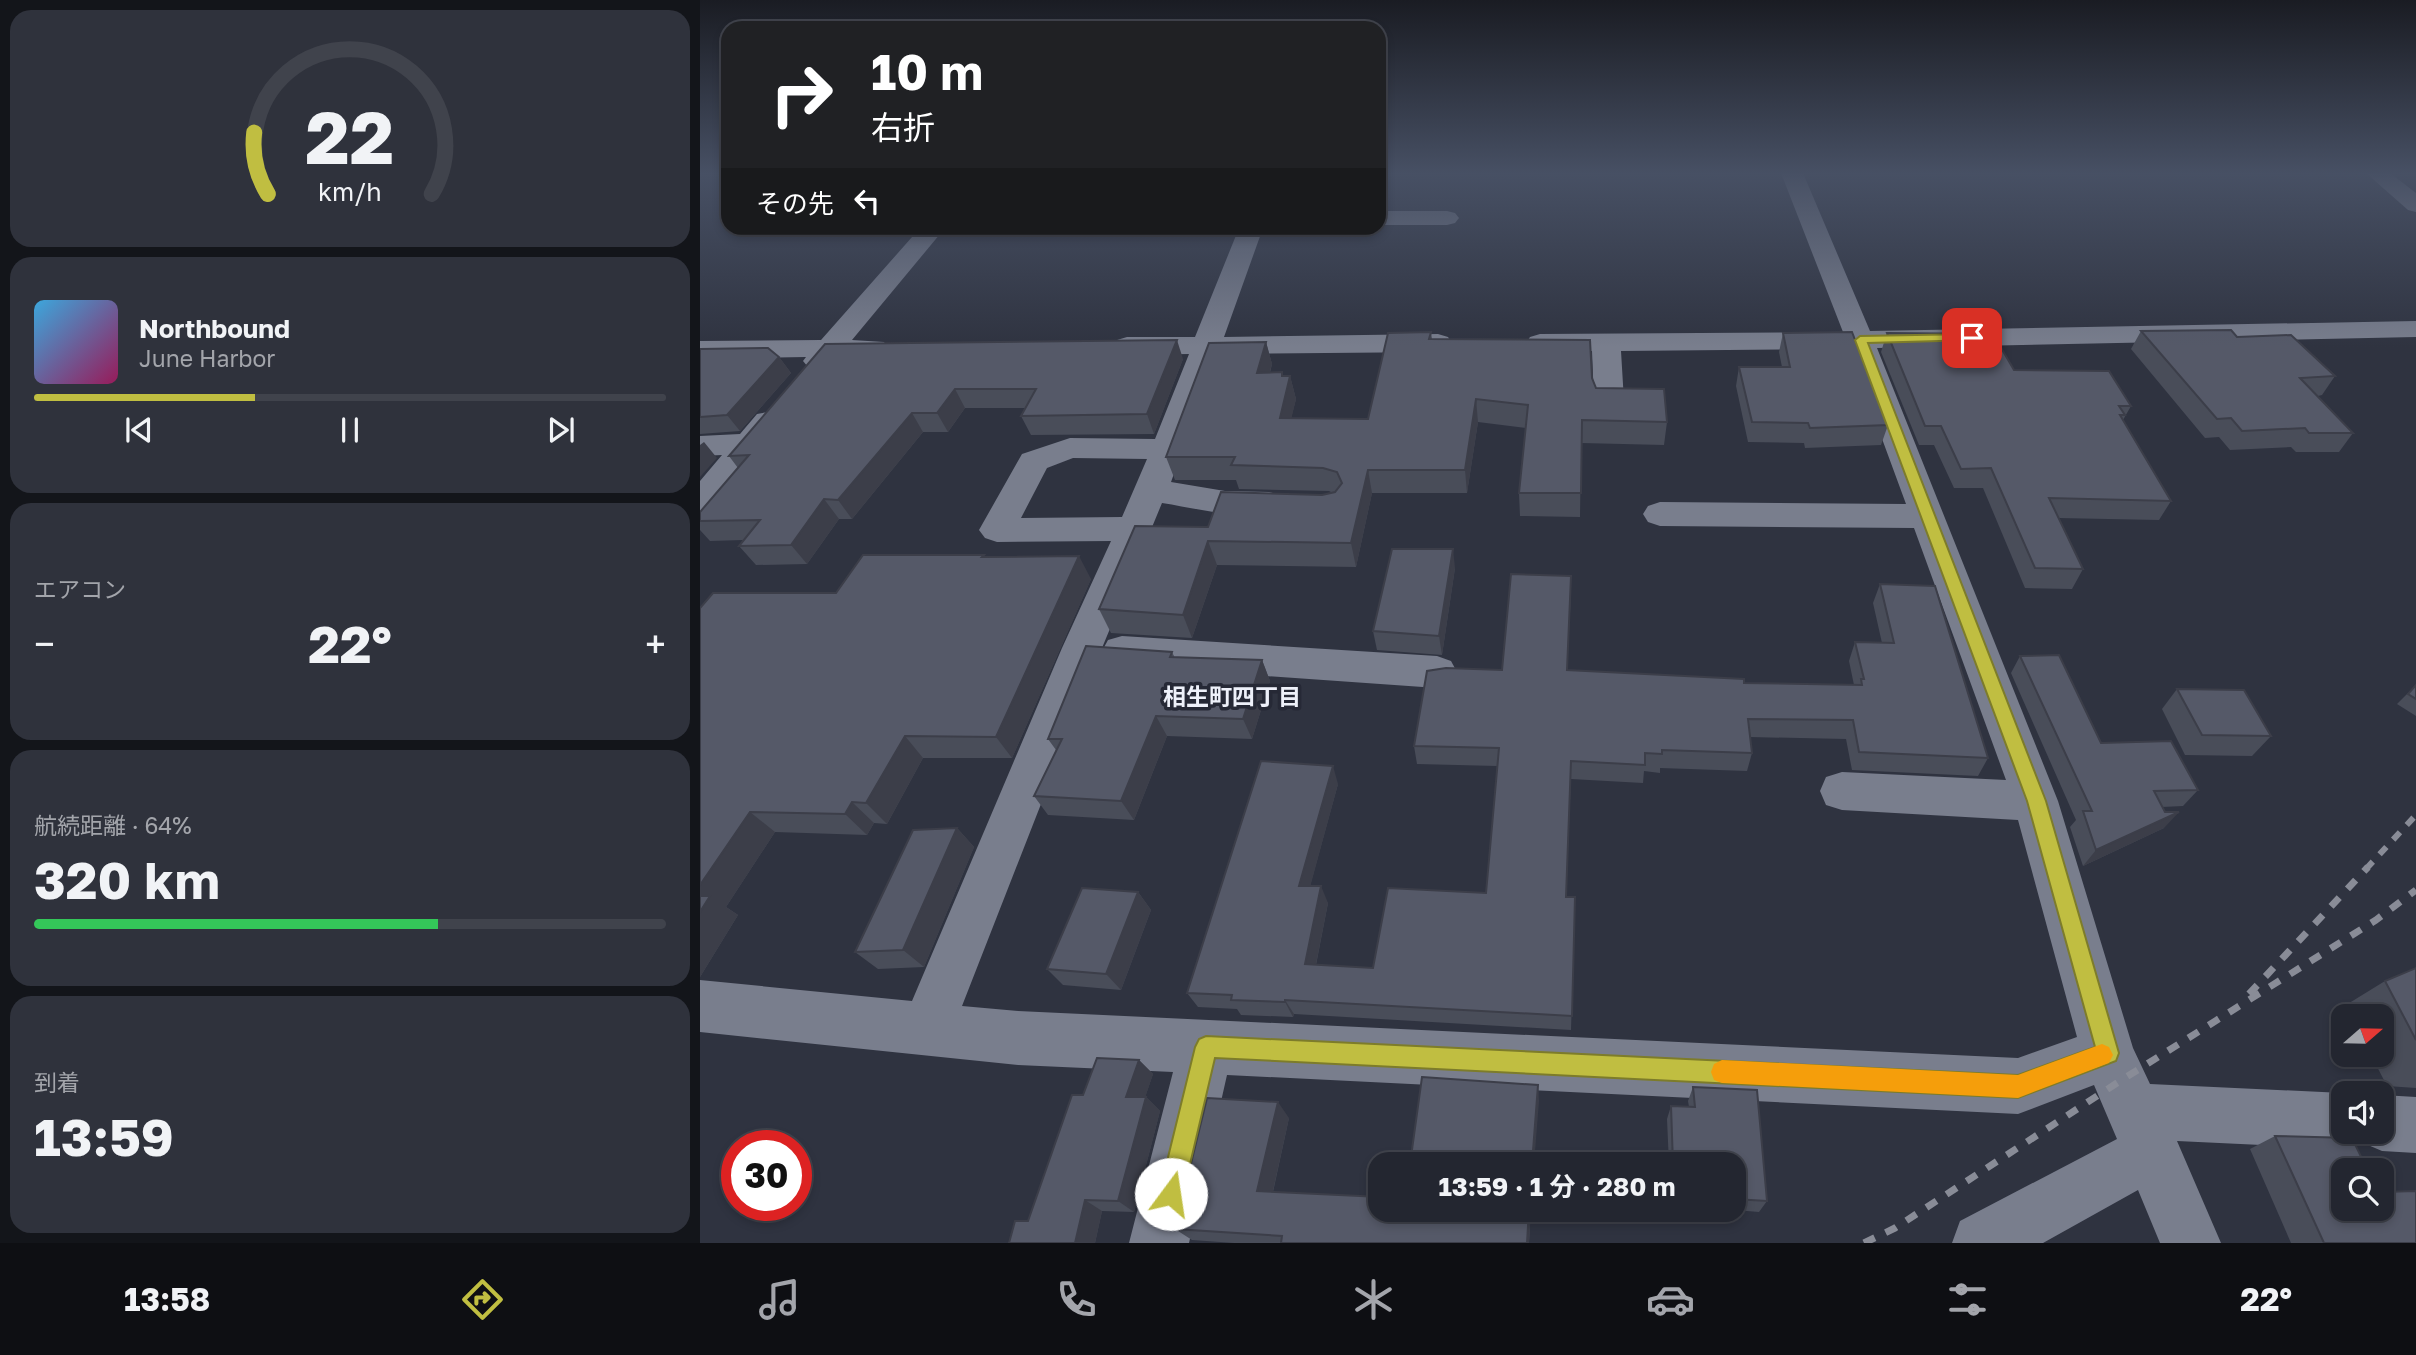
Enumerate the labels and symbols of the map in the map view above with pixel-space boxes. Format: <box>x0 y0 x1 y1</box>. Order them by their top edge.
pin <box>1942 308 2002 368</box>
district label: 相生町四丁目 <box>1163 682 1301 710</box>
north arrow <box>2331 1004 2394 1068</box>
speed limit sign: 30 <box>721 1130 812 1221</box>
position arrow <box>1134 1157 1208 1231</box>

